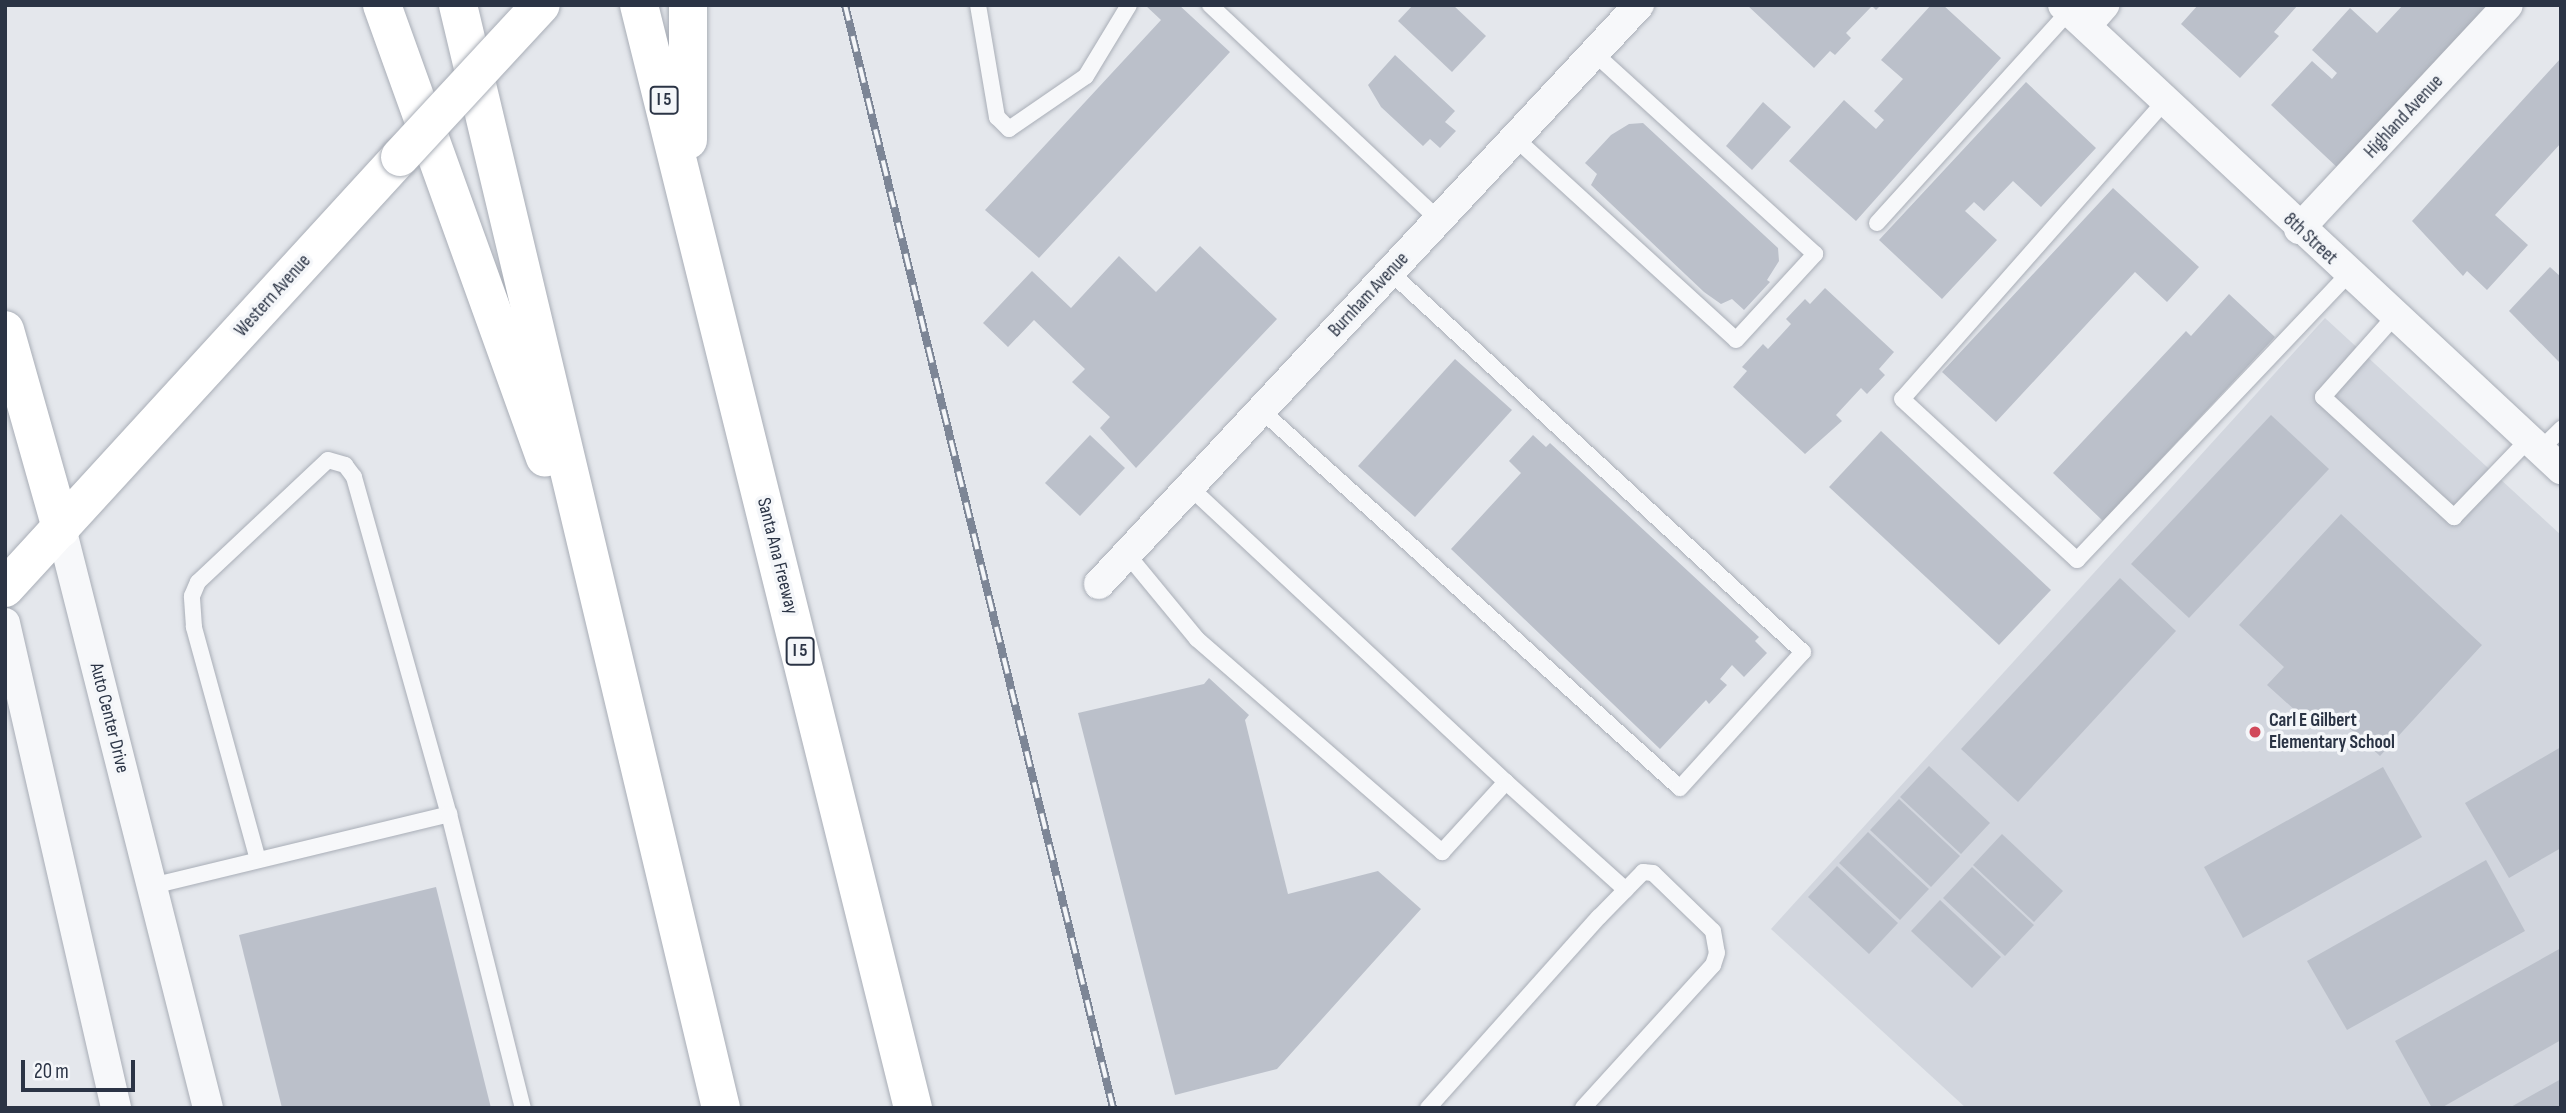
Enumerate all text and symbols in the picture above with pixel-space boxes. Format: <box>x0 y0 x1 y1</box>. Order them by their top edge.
street label: Highland Avenue <box>2360 71 2448 163</box>
road number: I 5 <box>648 86 680 114</box>
street label: 8th Street <box>2278 208 2342 270</box>
street label: Burnham Avenue <box>1324 248 1414 342</box>
street label: Western Avenue <box>230 250 316 342</box>
street label: Santa Ana Freeway <box>752 495 802 617</box>
road number: I 5 <box>784 636 816 666</box>
street label: Auto Center Drive <box>84 661 134 775</box>
place label: Carl E Gilbert Elementary School <box>2269 710 2395 754</box>
marker: Carl E Gilbert Elementary School <box>2247 724 2263 740</box>
scale bar <box>24 1046 138 1090</box>
text: 20 m <box>34 1059 69 1084</box>

